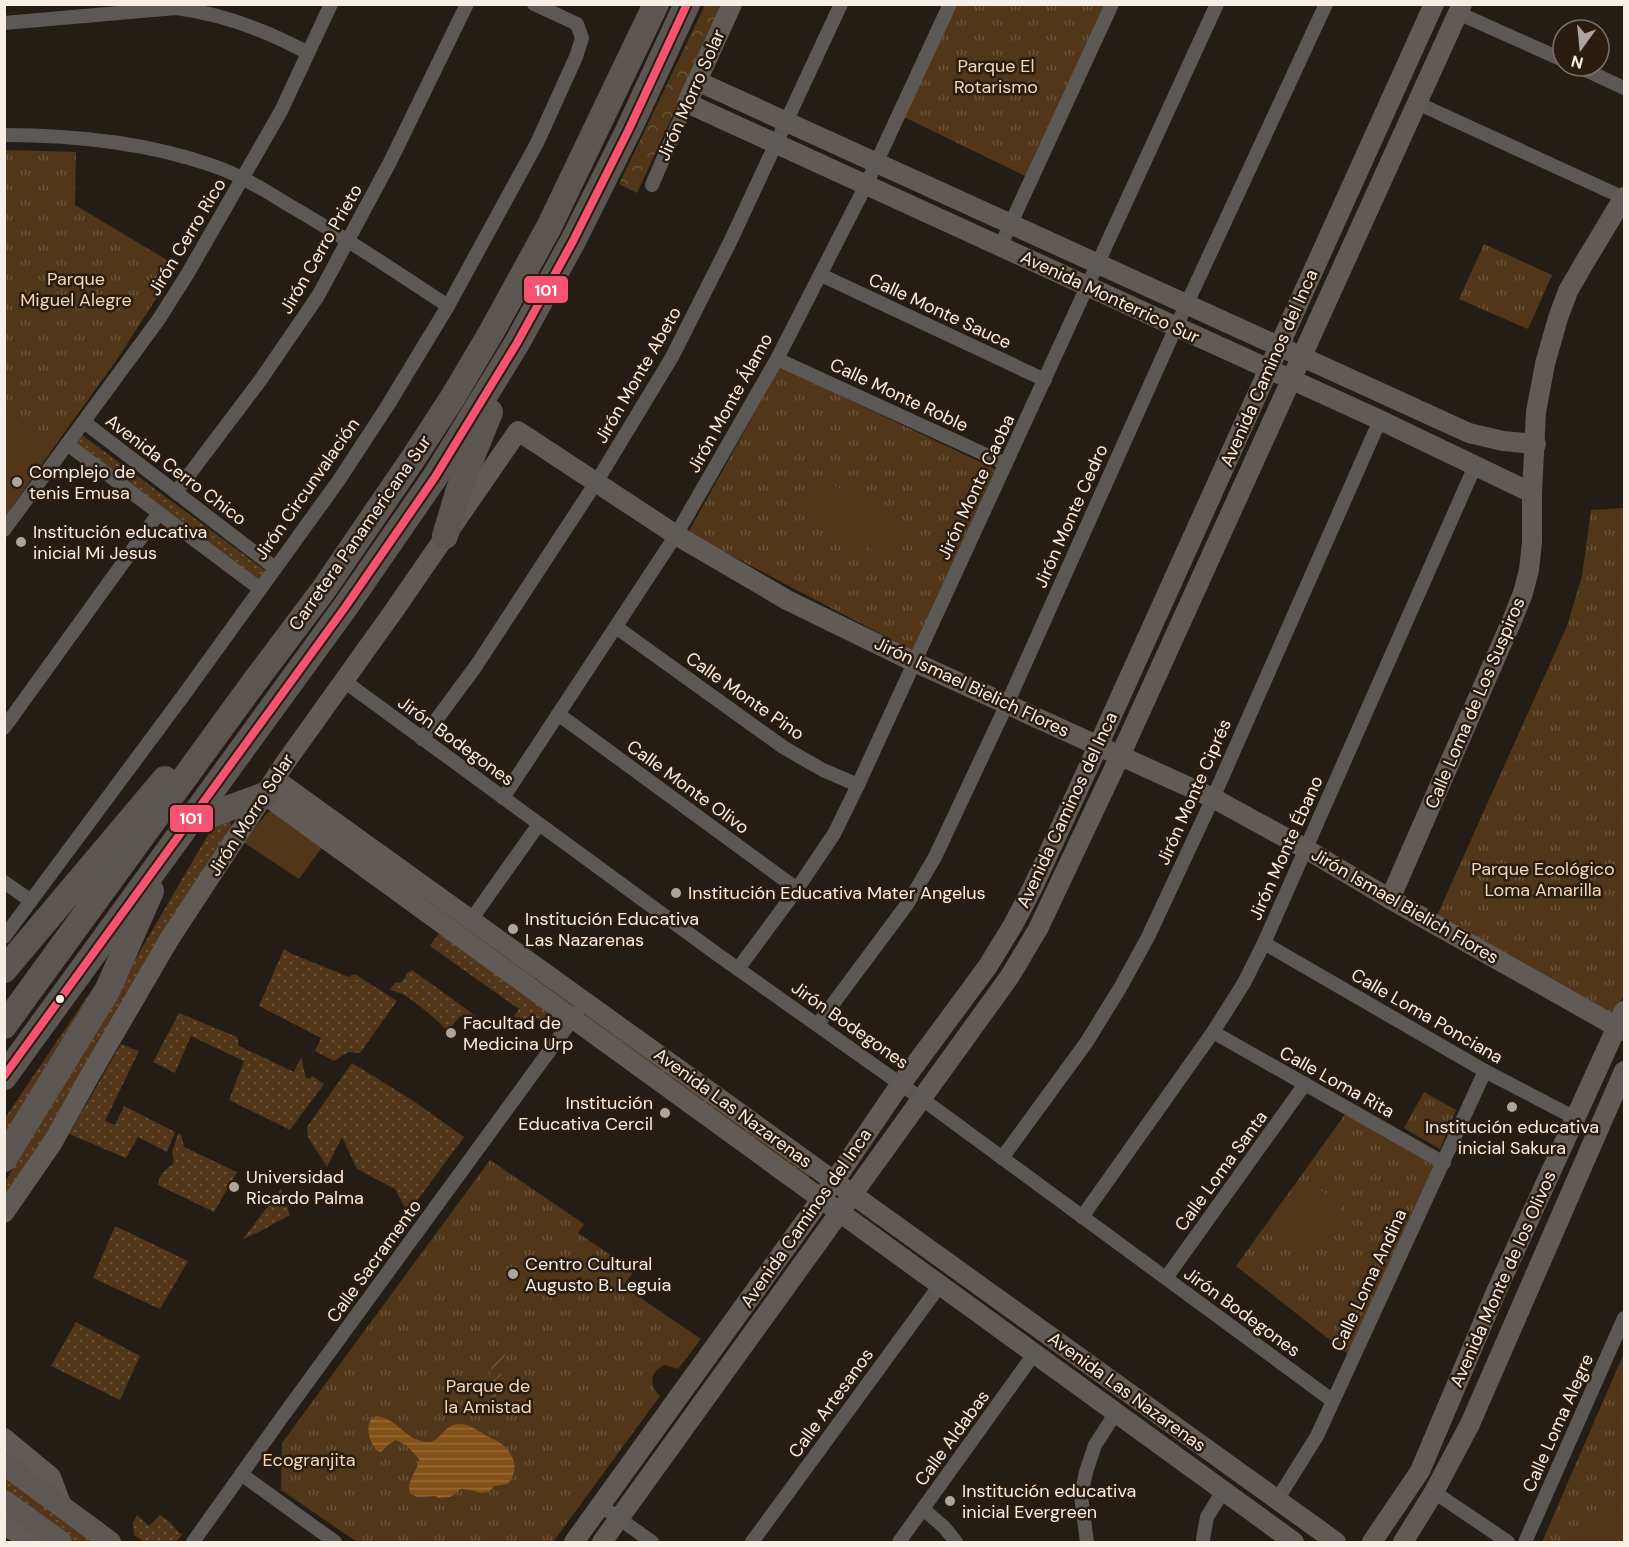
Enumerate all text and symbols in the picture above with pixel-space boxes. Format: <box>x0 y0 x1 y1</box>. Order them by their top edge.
north arrow <box>1551 18 1611 78</box>
street label: Jirón Morro Solar <box>651 25 731 164</box>
text: N <box>1569 50 1586 74</box>
park label: Parque El Rotarismo <box>954 54 1038 99</box>
street label: Jirón Cerro Rico <box>142 174 232 300</box>
street label: Jirón Cerro Prieto <box>274 180 368 318</box>
street label: Avenida Monterrico Sur <box>1017 245 1204 349</box>
street label: Avenida Caminos del Inca <box>1215 266 1323 470</box>
park label: Parque Miguel Alegre <box>20 267 132 312</box>
street label: Calle Monte Sauce <box>865 267 1015 355</box>
line badge: 101 <box>523 275 569 304</box>
text: 101 <box>535 280 557 301</box>
street label: Jirón Monte Abeto <box>589 302 687 448</box>
street label: Jirón Monte Álamo <box>682 329 778 477</box>
street label: Calle Monte Roble <box>826 352 972 438</box>
street label: Avenida Cerro Chico <box>101 409 251 531</box>
street label: Jirón Monte Caoba <box>932 410 1020 564</box>
street label: Jirón Circunvalación <box>249 413 365 565</box>
street label: Carretera Panamericana Sur <box>283 430 437 636</box>
street label: Jirón Monte Cedro <box>1029 440 1113 592</box>
place label: Complejo de tenis Emusa <box>29 460 135 505</box>
marker: Complejo de tenis Emusa <box>10 475 24 489</box>
place label: Institución educativa inicial Mi Jesus <box>33 520 207 565</box>
marker: Institución educativa inicial Mi Jesus <box>14 535 28 549</box>
street label: Calle Loma de Los Suspiros <box>1420 594 1530 812</box>
street label: Jirón Ismael Bielich Flores <box>871 631 1073 743</box>
street label: Calle Monte Pino <box>681 646 809 746</box>
street label: Jirón Bodegones <box>393 691 519 791</box>
street label: Avenida Caminos del Inca <box>1011 708 1123 912</box>
street label: Jirón Monte Ciprés <box>1151 715 1237 869</box>
street label: Calle Monte Olivo <box>622 734 754 840</box>
street label: Jirón Morro Solar <box>202 749 300 881</box>
street label: Jirón Monte Ébano <box>1243 772 1329 924</box>
line badge: 101 <box>169 804 214 833</box>
text: 101 <box>180 808 202 829</box>
street label: Jirón Ismael Bielich Flores <box>1307 842 1503 970</box>
park label: Parque Ecológico Loma Amarilla <box>1471 857 1615 902</box>
place label: Institución Educativa Mater Angelus <box>688 881 986 905</box>
marker: Institución Educativa Mater Angelus <box>669 886 683 900</box>
place label: Institución Educativa Las Nazarenas <box>525 907 699 952</box>
marker: Institución Educativa Las Nazarenas <box>506 922 520 936</box>
street label: Calle Loma Ponciana <box>1347 963 1507 1069</box>
street label: Jirón Bodegones <box>786 975 914 1075</box>
unlabelled marker <box>54 993 66 1005</box>
place label: Facultad de Medicina Urp <box>463 1011 573 1056</box>
marker: Facultad de Medicina Urp <box>444 1026 458 1040</box>
street label: Calle Loma Rita <box>1275 1040 1399 1124</box>
street label: Avenida Las Nazarenas <box>649 1042 817 1174</box>
place label: Institución Educativa Cercil <box>518 1091 653 1136</box>
marker: Institución educativa inicial Sakura <box>1505 1100 1519 1114</box>
marker: Institución Educativa Cercil <box>658 1106 672 1120</box>
street label: Calle Loma Santa <box>1169 1106 1273 1236</box>
place label: Institución educativa inicial Sakura <box>1425 1115 1599 1160</box>
street label: Avenida Caminos del Inca <box>735 1124 877 1312</box>
place label: Universidad Ricardo Palma <box>246 1165 364 1210</box>
street label: Avenida Monte de los Olivos <box>1444 1167 1562 1391</box>
marker: Universidad Ricardo Palma <box>227 1180 241 1194</box>
street label: Calle Sacramento <box>321 1195 427 1327</box>
street label: Calle Loma Andina <box>1326 1205 1412 1355</box>
place label: Centro Cultural Augusto B. Leguia <box>525 1252 671 1297</box>
street label: Jirón Bodegones <box>1179 1262 1305 1362</box>
marker: Centro Cultural Augusto B. Leguia <box>506 1267 520 1281</box>
street label: Avenida Las Nazarenas <box>1043 1326 1211 1458</box>
street label: Calle Artesanos <box>783 1343 879 1463</box>
street label: Calle Loma Alegre <box>1517 1350 1599 1496</box>
park label: Parque de la Amistad <box>444 1374 532 1419</box>
street label: Calle Aldabas <box>909 1385 995 1491</box>
park label: Ecogranjita <box>262 1448 356 1472</box>
place label: Institución educativa inicial Evergreen <box>962 1479 1136 1524</box>
marker: Institución educativa inicial Evergreen <box>943 1494 957 1508</box>

